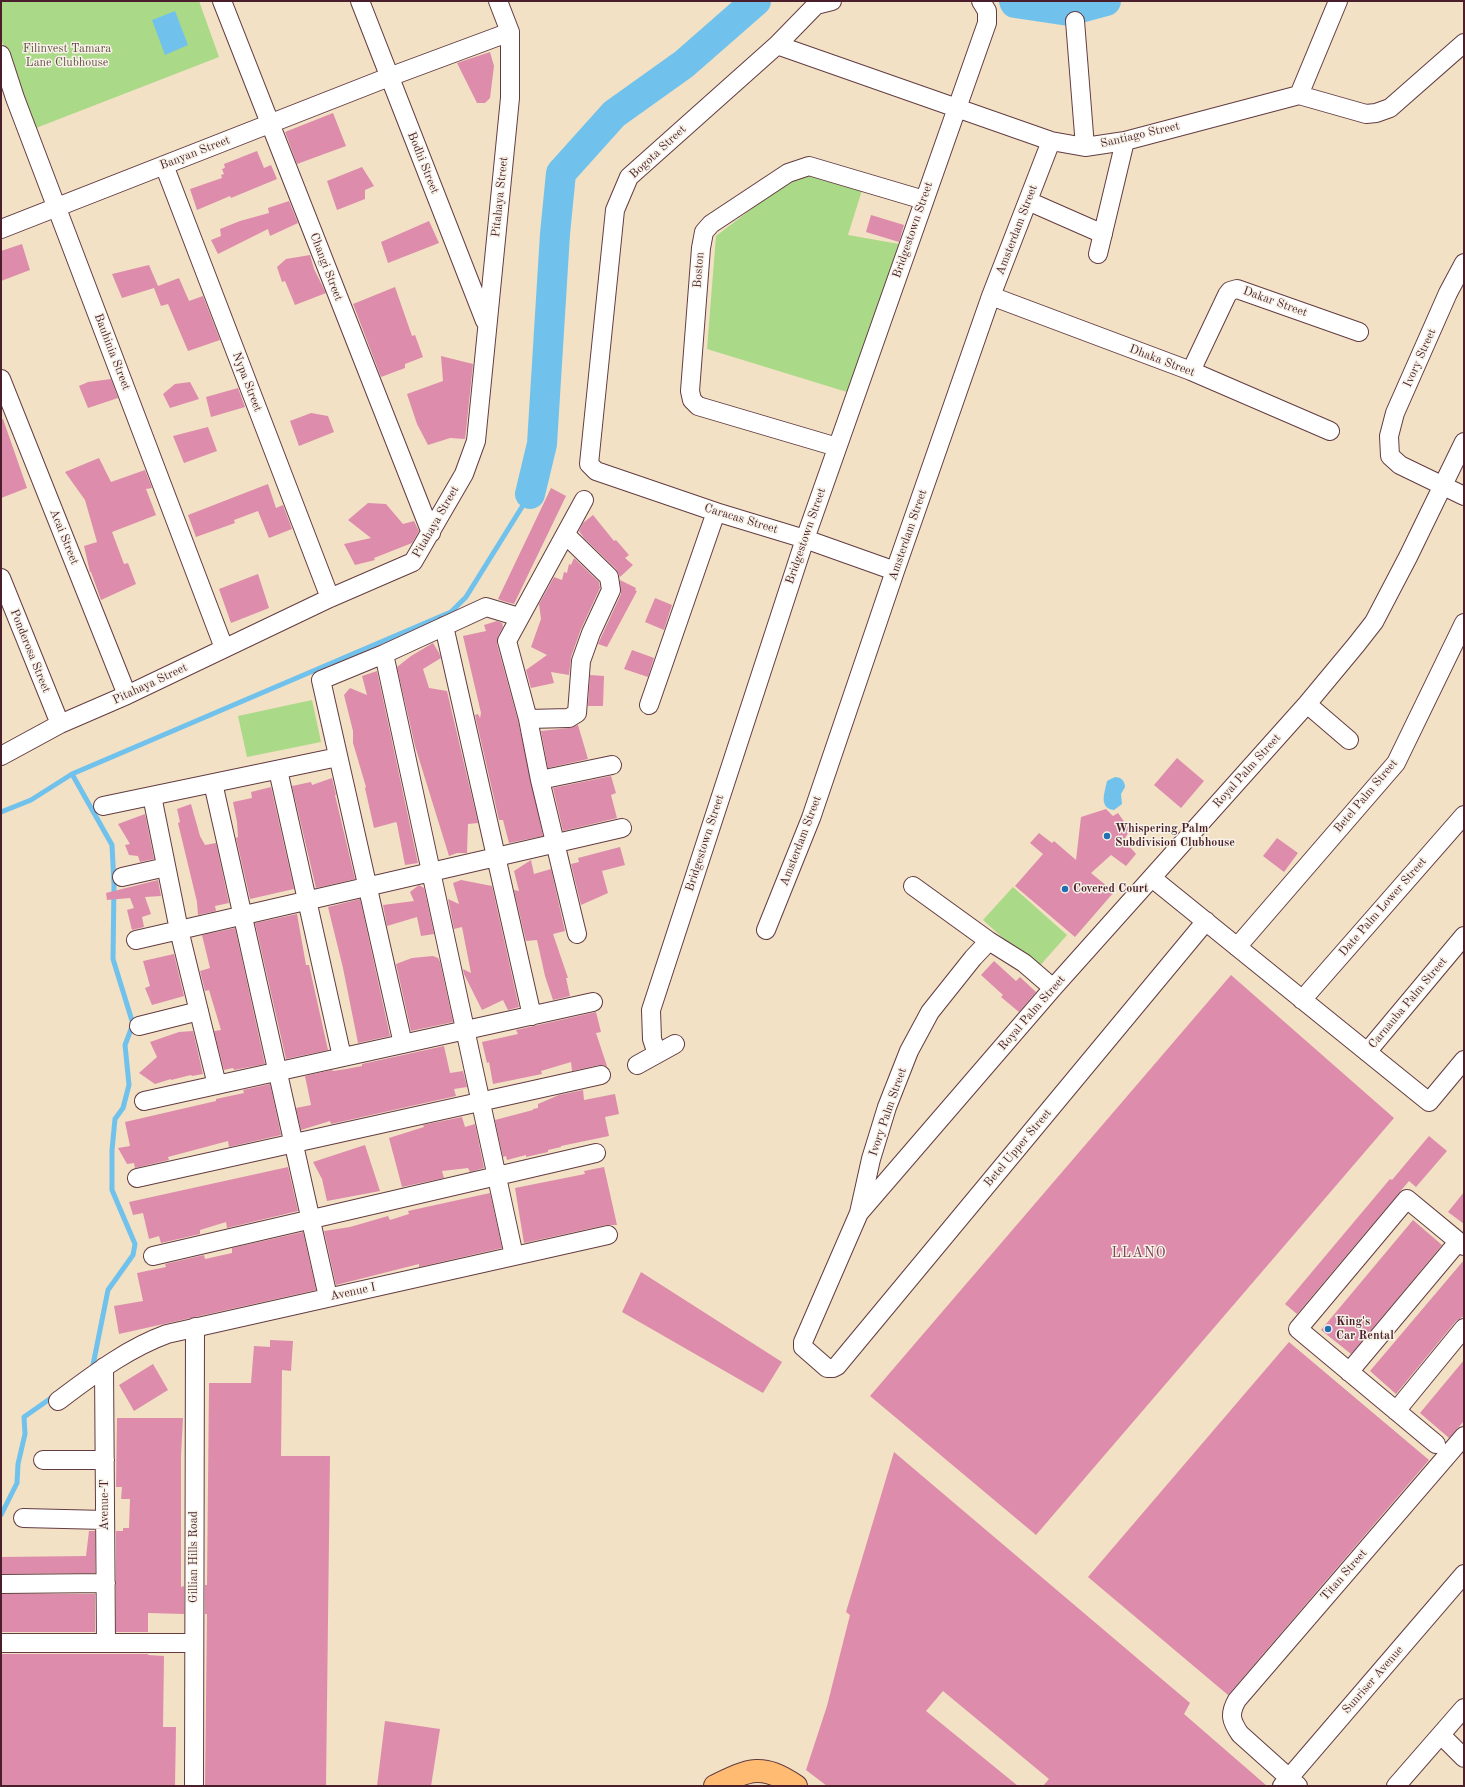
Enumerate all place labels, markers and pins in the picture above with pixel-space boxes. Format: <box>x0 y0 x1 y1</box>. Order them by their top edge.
place label: Whispering Palm Subdivision Clubhouse <box>1115 822 1235 850</box>
marker: Whispering Palm Subdivision Clubhouse <box>1102 831 1112 841</box>
place label: Covered Court <box>1073 882 1148 896</box>
marker: Covered Court <box>1060 884 1070 894</box>
place label: King's Car Rental <box>1336 1315 1394 1343</box>
marker: King's Car Rental <box>1323 1324 1333 1334</box>

